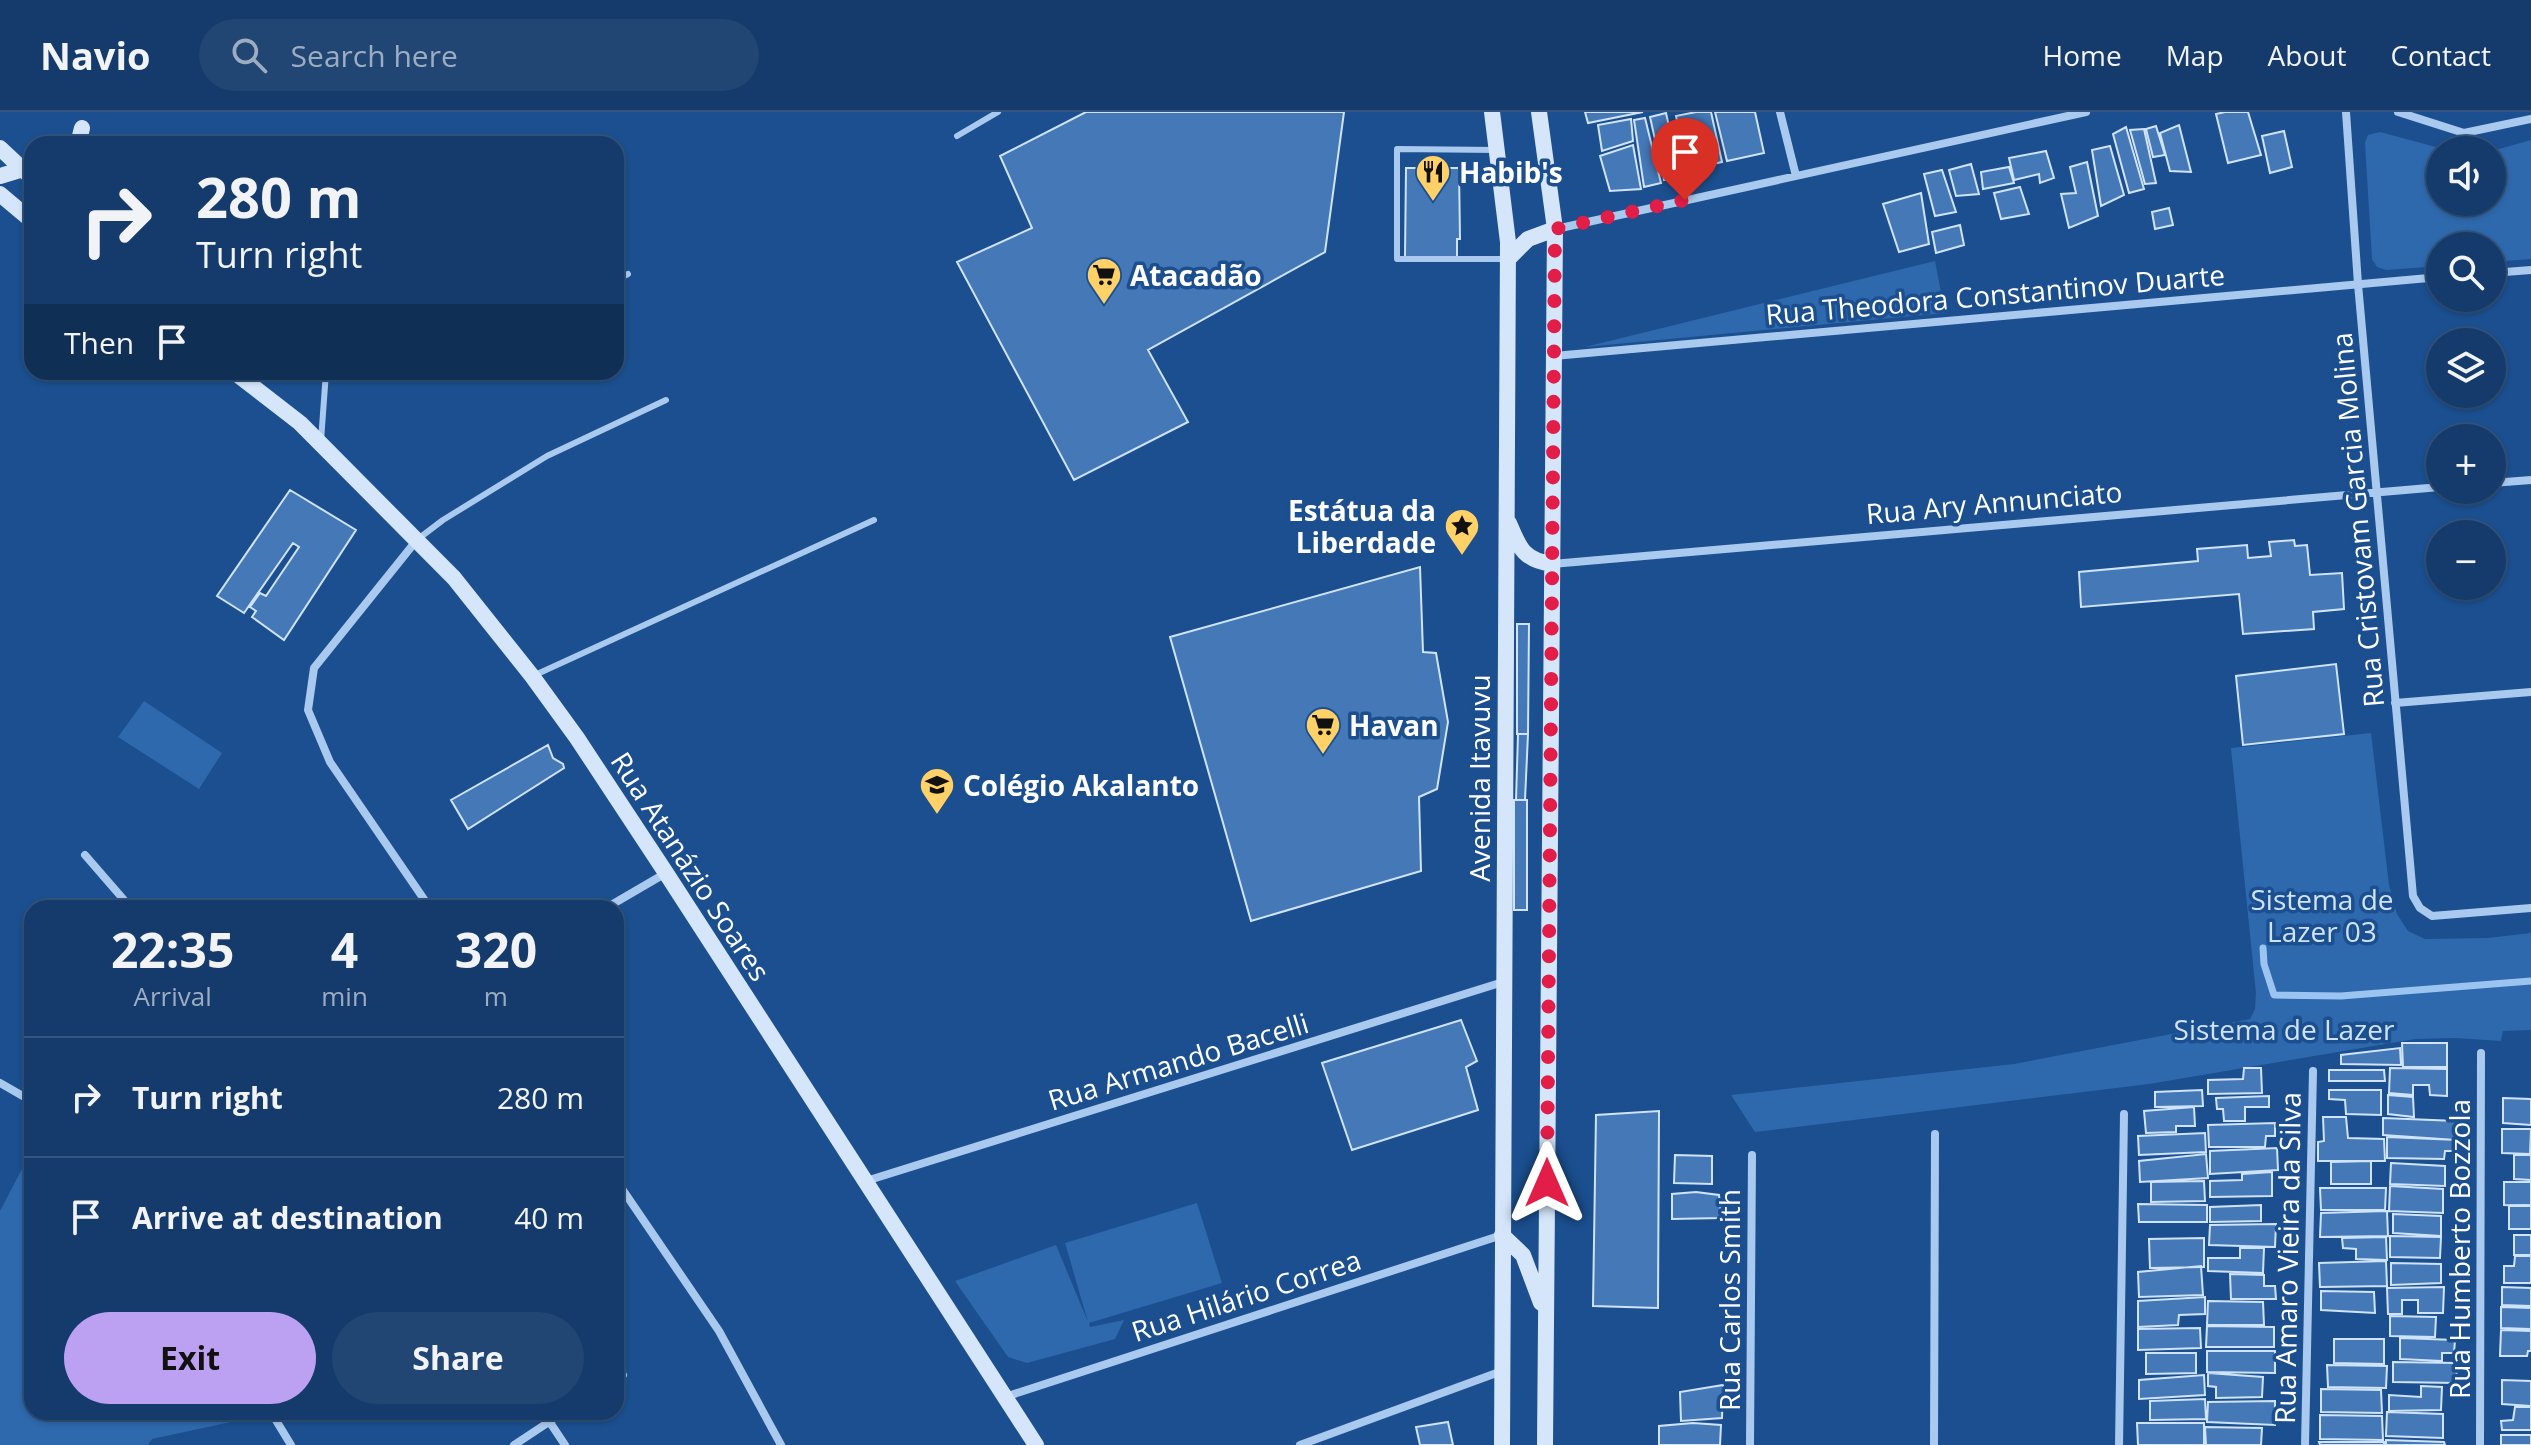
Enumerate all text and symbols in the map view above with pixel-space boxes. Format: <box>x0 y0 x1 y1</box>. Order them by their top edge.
search box <box>199 19 759 91</box>
text: Navio <box>40 29 151 81</box>
icon: search <box>227 33 271 77</box>
text: Search here <box>291 35 458 76</box>
text: Home <box>2043 36 2122 74</box>
text: Map <box>2166 36 2224 74</box>
text: About <box>2268 36 2346 74</box>
text: Contact <box>2390 36 2491 74</box>
pin <box>1651 118 1719 200</box>
icon: arrive <box>1663 130 1707 174</box>
map controls <box>2426 136 2506 600</box>
button: sound <box>2426 136 2506 216</box>
restaurant icon: Habib's <box>1414 153 1452 203</box>
place label: Habib's <box>1459 153 1563 191</box>
text: 280 m <box>196 158 362 234</box>
icon: right <box>64 168 168 272</box>
text: Turn right <box>196 230 362 279</box>
button: search <box>2426 232 2506 312</box>
street label: Rua Theodora Constantinov Duarte <box>1764 255 2226 333</box>
supermarket icon: Atacadão <box>1085 256 1123 306</box>
place label: Atacadão <box>1130 256 1262 294</box>
icon: arrive <box>150 320 194 364</box>
text: Then <box>64 322 134 363</box>
button: layers <box>2426 328 2506 408</box>
street label: Rua Cristovam Garcia Molina <box>2322 331 2392 709</box>
button: + <box>2426 424 2506 504</box>
street label: Rua Ary Annunciato <box>1864 472 2124 532</box>
place label: Estátua da Liberdade <box>1288 491 1436 561</box>
place icon: Estátua da Liberdade <box>1443 507 1481 557</box>
button: − <box>2426 520 2506 600</box>
street label: Avenida Itavuvu <box>1460 674 1498 882</box>
supermarket icon: Havan <box>1304 706 1342 756</box>
place label: Havan <box>1349 706 1439 744</box>
street label: Rua Atanázio Soares <box>603 744 779 988</box>
school or university icon: Colégio Akalanto <box>918 766 956 816</box>
place label: Colégio Akalanto <box>963 766 1199 804</box>
park label: Sistema de Lazer 03 <box>2250 880 2394 950</box>
text: 22:35 <box>111 917 234 982</box>
text: 4 <box>331 917 358 982</box>
text: 320 <box>455 917 537 982</box>
text: Arrival <box>133 978 212 1014</box>
text: min <box>321 978 368 1014</box>
text: m <box>484 978 508 1014</box>
street label: Rua Armando Bacelli <box>1043 1003 1313 1119</box>
park label: Sistema de Lazer <box>2174 1010 2395 1048</box>
icon: right <box>64 1075 108 1119</box>
text: Turn right <box>132 1077 283 1118</box>
text: 280 m <box>497 1077 584 1118</box>
street label: Rua Amaro Vieira da Silva <box>2265 1092 2309 1424</box>
street label: Rua Humberto Bozzola <box>2440 1099 2478 1399</box>
position arrow <box>1505 1141 1589 1225</box>
street label: Rua Carlos Smith <box>1710 1189 1748 1411</box>
icon: arrive <box>64 1195 108 1239</box>
text: Arrive at destination <box>132 1197 443 1238</box>
text: 40 m <box>514 1197 584 1238</box>
street label: Rua Hilário Correa <box>1127 1240 1365 1350</box>
button: Exit <box>64 1312 316 1404</box>
button: Share <box>332 1312 584 1404</box>

